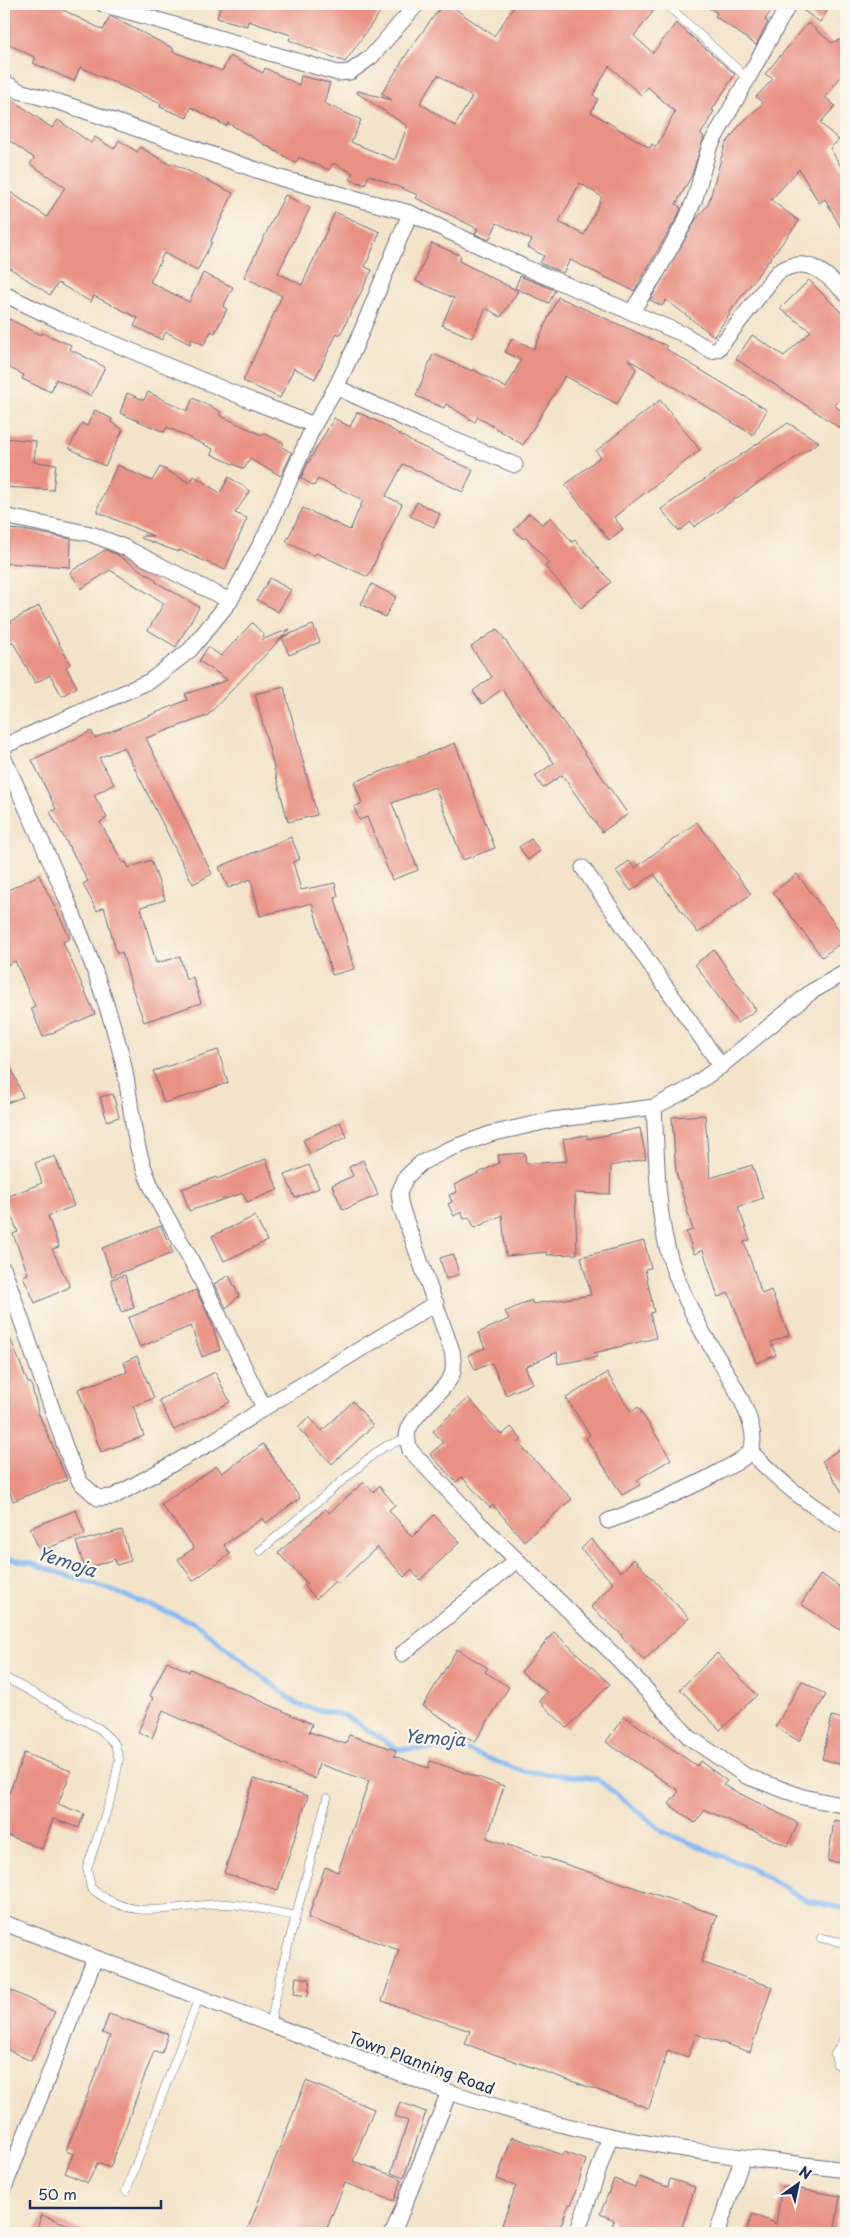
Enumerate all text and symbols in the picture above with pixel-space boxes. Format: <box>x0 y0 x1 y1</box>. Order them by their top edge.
water label: Yemoja <box>34 1539 101 1583</box>
water label: Yemoja <box>404 1721 467 1753</box>
street label: Town Planning Road <box>346 2024 498 2100</box>
north arrow <box>772 2160 822 2210</box>
text: N <box>795 2161 816 2185</box>
scale bar <box>30 2177 161 2209</box>
text: 50 m <box>38 2182 77 2205</box>

